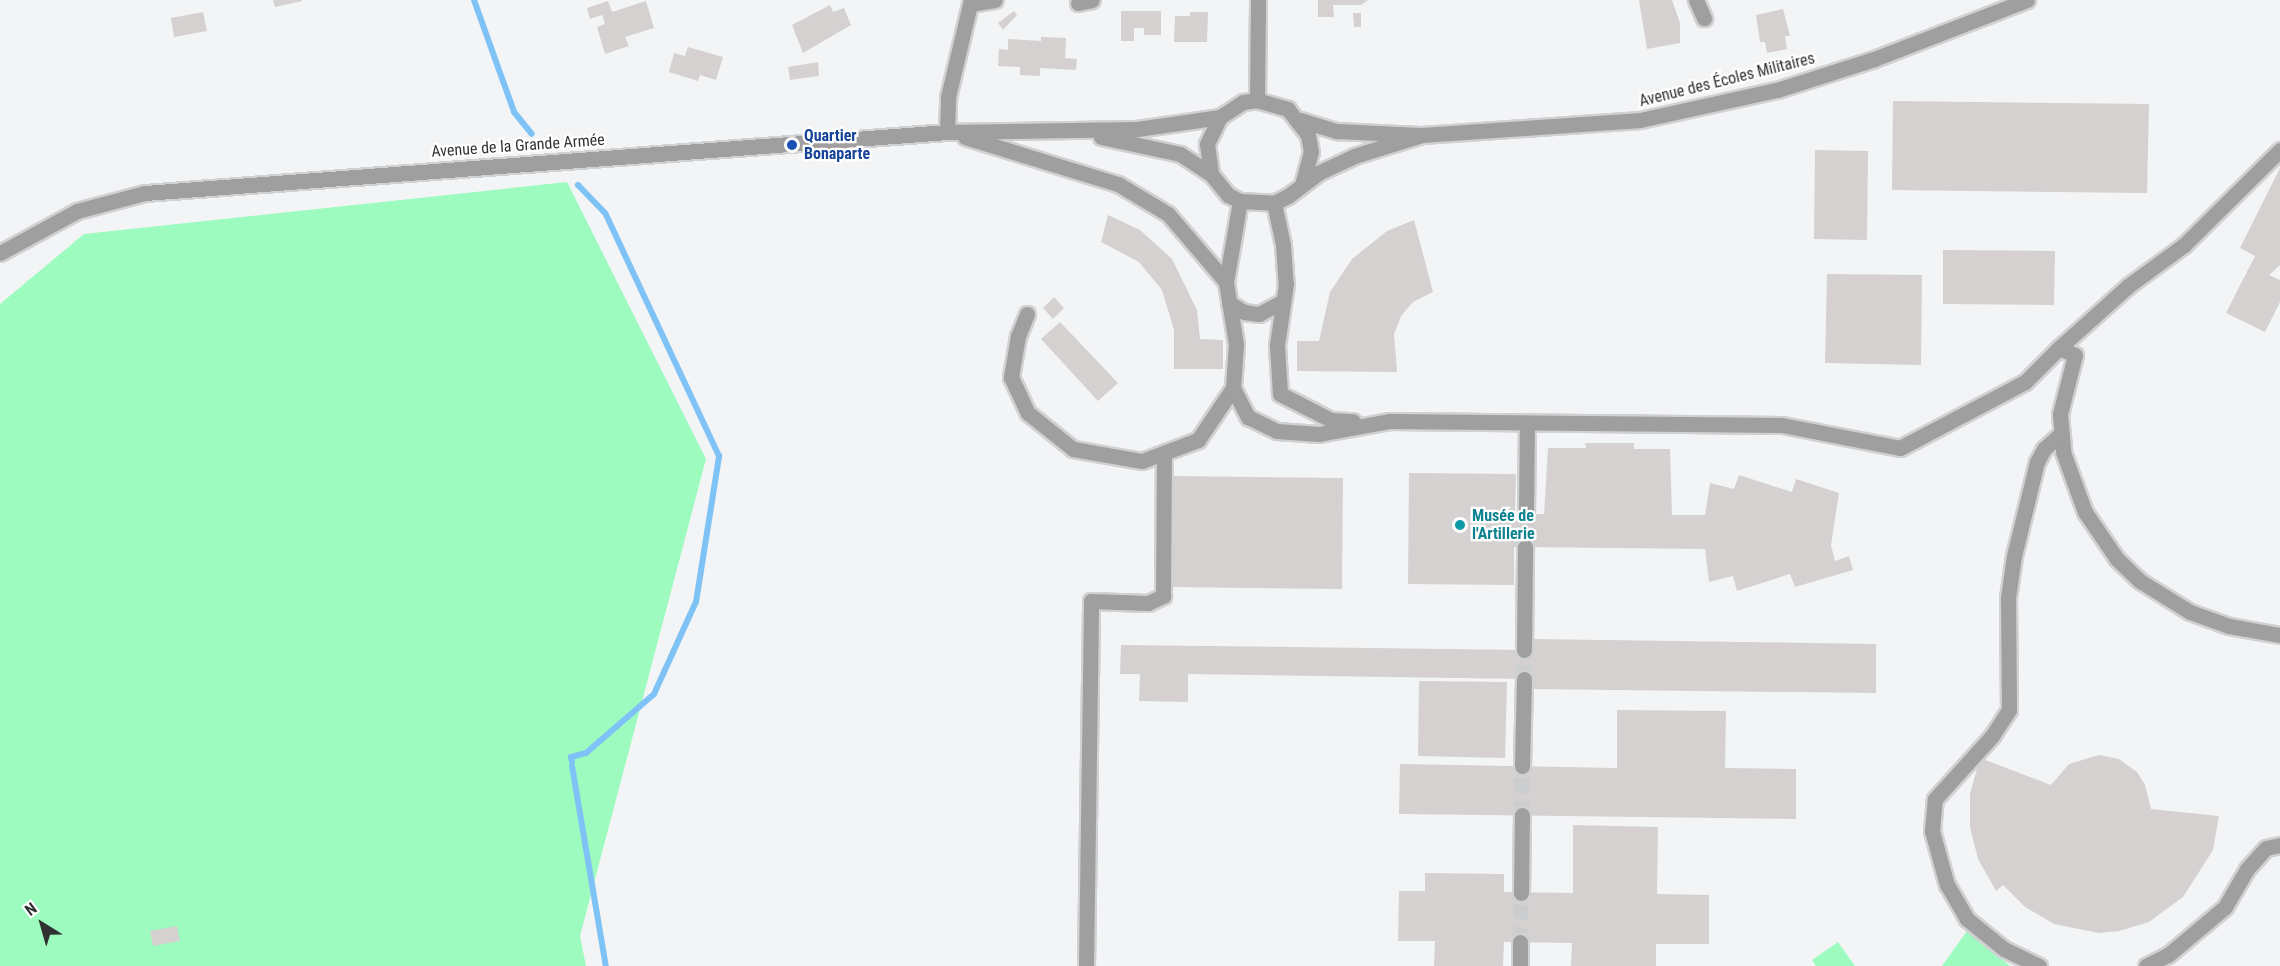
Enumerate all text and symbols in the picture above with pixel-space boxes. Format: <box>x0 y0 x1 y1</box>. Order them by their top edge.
street label: Avenue des Écoles Militaires <box>1637 49 1817 111</box>
place label: Quartier Bonaparte <box>804 126 870 164</box>
street label: Avenue de la Grande Armée <box>431 130 605 162</box>
marker: Quartier Bonaparte <box>785 138 799 152</box>
place label: Musée de l'Artillerie <box>1472 506 1535 544</box>
marker: Musée de l'Artillerie <box>1453 518 1467 532</box>
north arrow <box>12 894 72 954</box>
text: N <box>21 899 40 920</box>

